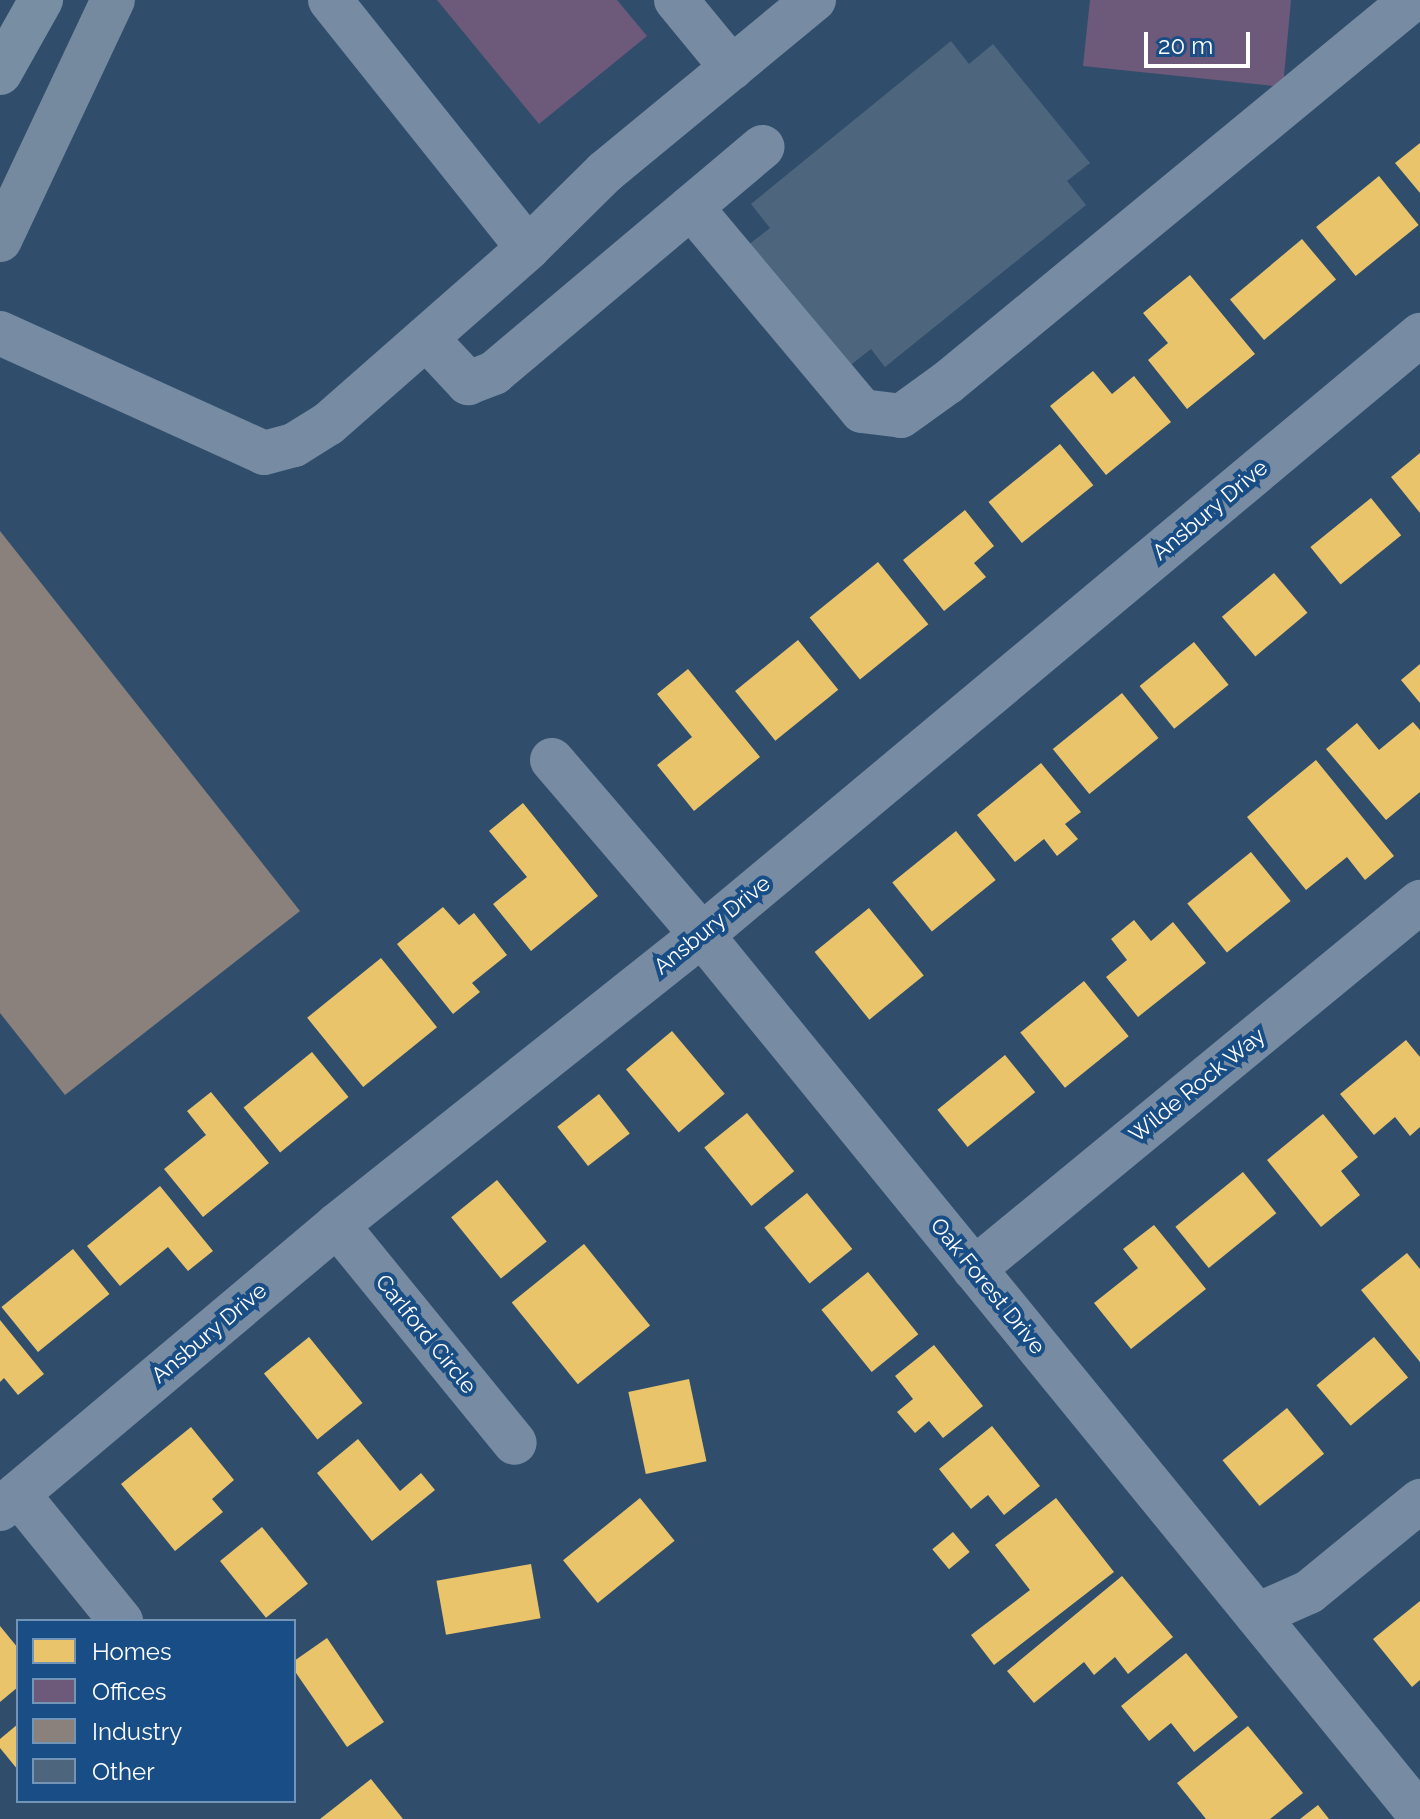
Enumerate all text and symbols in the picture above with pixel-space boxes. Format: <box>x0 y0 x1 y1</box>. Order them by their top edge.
scale bar <box>1148 16 1254 66</box>
text: 20 m <box>1158 31 1213 60</box>
street label: Ansbury Drive <box>1147 454 1273 566</box>
street label: Ansbury Drive <box>648 870 776 980</box>
street label: Wilde Rock Way <box>1123 1022 1271 1148</box>
street label: Oak Forest Drive <box>925 1213 1051 1359</box>
street label: Carlford Circle <box>370 1269 482 1399</box>
street label: Ansbury Drive <box>146 1277 272 1389</box>
legend <box>16 1619 296 1803</box>
text: Homes <box>92 1637 172 1666</box>
text: Offices <box>92 1677 166 1706</box>
text: Industry <box>92 1717 182 1746</box>
text: Other <box>92 1757 155 1786</box>

